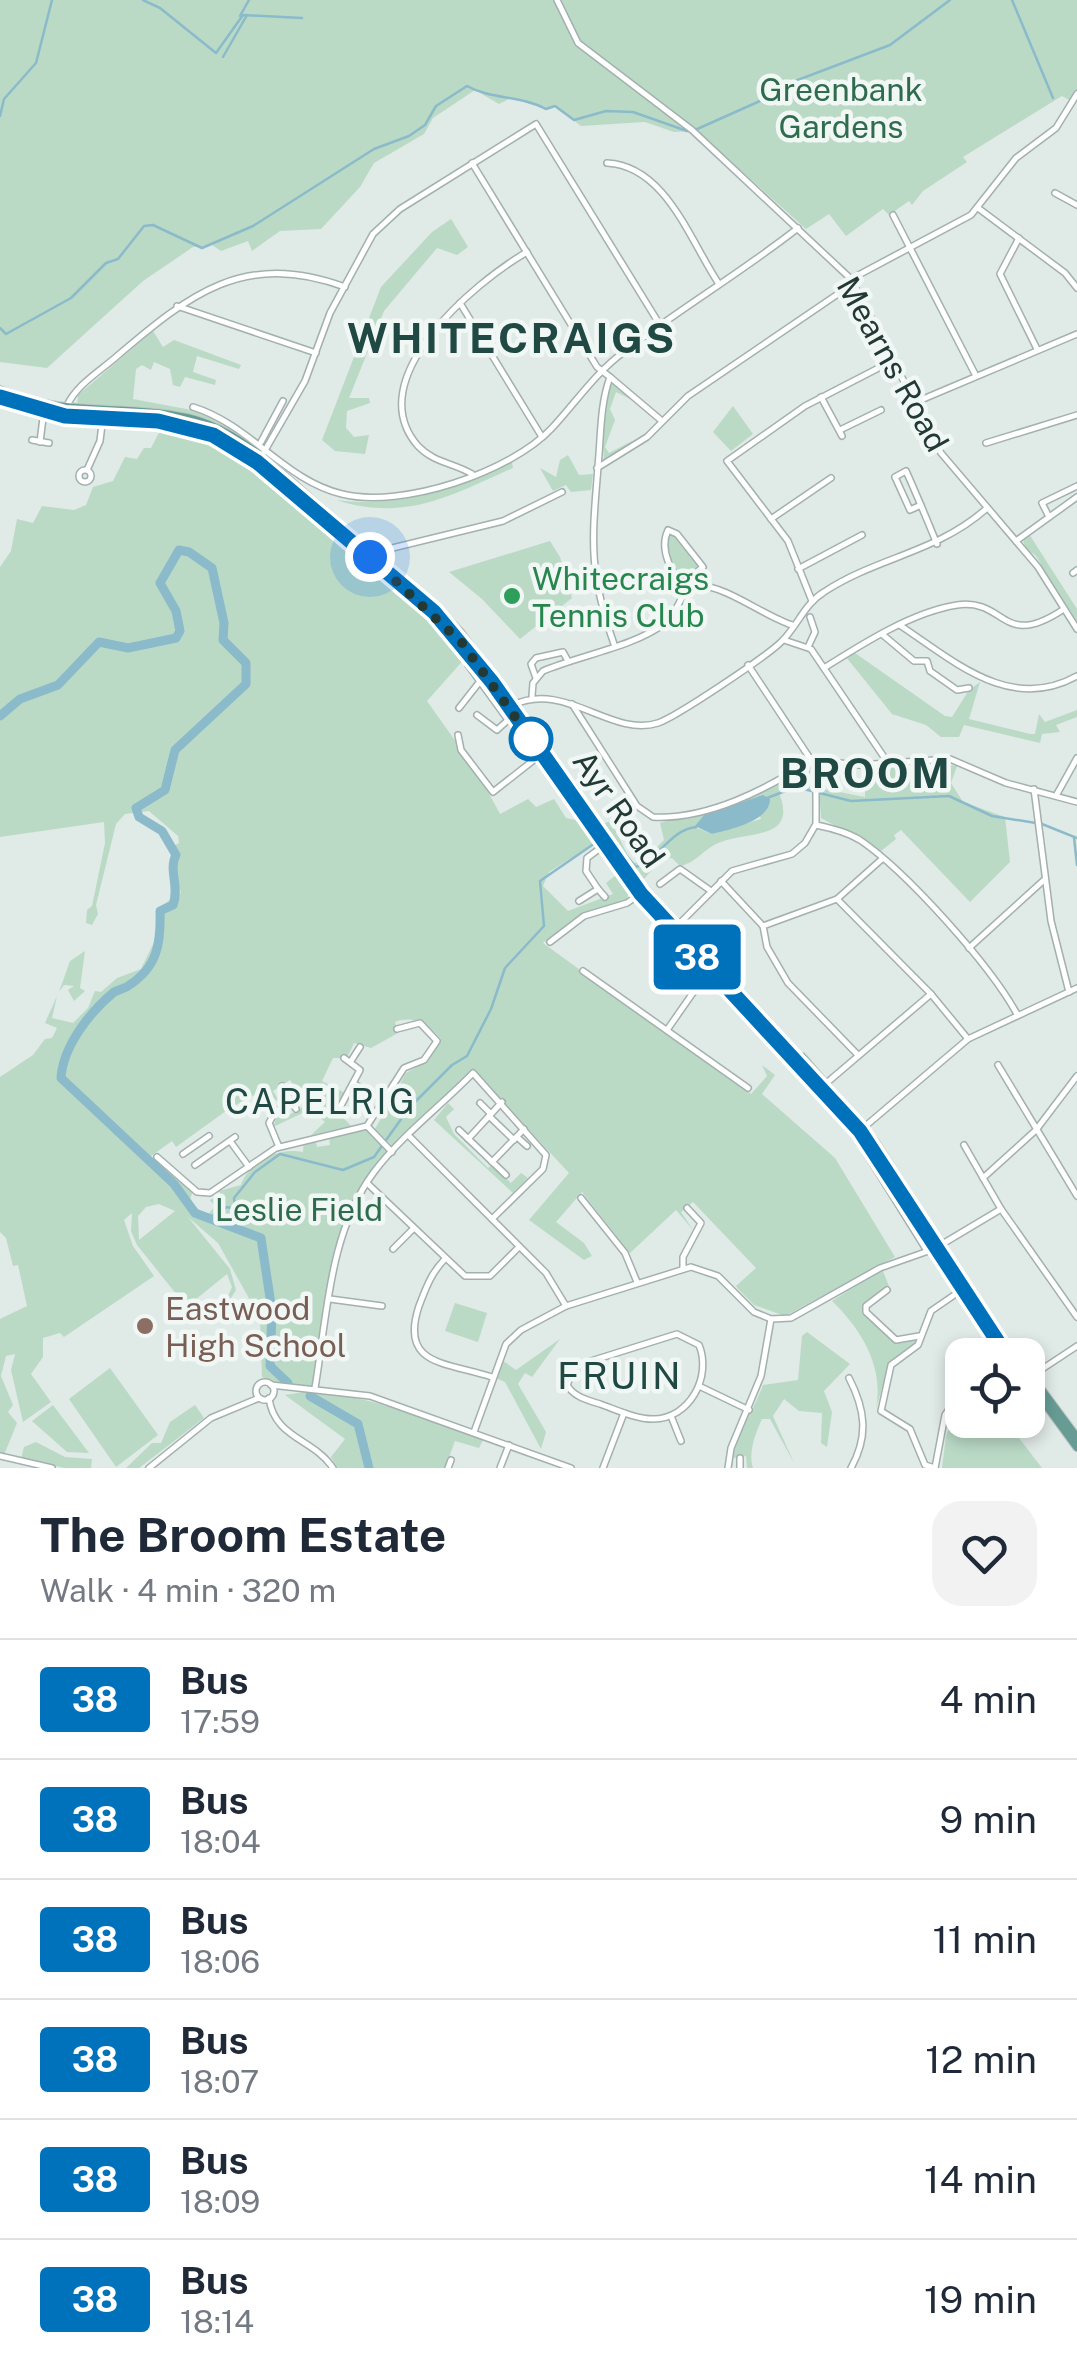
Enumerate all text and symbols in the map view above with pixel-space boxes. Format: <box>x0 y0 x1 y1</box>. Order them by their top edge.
park label: Greenbank Gardens <box>759 71 923 145</box>
street label: Mearns Road <box>830 270 956 458</box>
district label: WHITECRAIGS <box>347 313 677 362</box>
your location <box>345 532 395 582</box>
place label: Whitecraigs Tennis Club <box>532 560 709 634</box>
marker: Whitecraigs Tennis Club <box>501 585 523 607</box>
unlabelled marker <box>510 718 552 760</box>
street label: Ayr Road <box>565 744 673 874</box>
district label: BROOM <box>780 748 952 797</box>
line badge: 38 <box>652 924 742 990</box>
text: 38 <box>674 937 720 978</box>
district label: CAPELRIG <box>225 1081 417 1122</box>
park label: Leslie Field <box>215 1191 383 1228</box>
place label: Eastwood High School <box>165 1290 346 1364</box>
marker: Eastwood High School <box>134 1315 156 1337</box>
map controls <box>945 1338 1045 1438</box>
button: locate <box>945 1338 1045 1438</box>
district label: FRUIN <box>557 1353 683 1398</box>
button: heart <box>932 1501 1037 1606</box>
text: The Broom Estate <box>40 1506 446 1563</box>
text: Walk · 4 min · 320 m <box>40 1572 336 1609</box>
text: Bus <box>180 1658 249 1703</box>
text: 4 min <box>939 1677 1037 1722</box>
text: 38 <box>72 1679 118 1720</box>
text: 17:59 <box>180 1703 260 1740</box>
text: Bus <box>180 1778 249 1823</box>
text: 9 min <box>940 1797 1037 1842</box>
text: 38 <box>72 1799 118 1840</box>
text: 18:04 <box>180 1823 261 1860</box>
text: Bus <box>180 1898 249 1943</box>
text: 11 min <box>932 1917 1037 1962</box>
text: 38 <box>72 1919 118 1960</box>
text: 18:06 <box>180 1943 260 1980</box>
text: Bus <box>180 2018 249 2063</box>
text: 12 min <box>925 2037 1037 2082</box>
text: 38 <box>72 2039 118 2080</box>
text: 18:07 <box>180 2063 259 2100</box>
text: Bus <box>180 2138 249 2183</box>
text: 14 min <box>924 2157 1037 2202</box>
text: 38 <box>72 2159 118 2200</box>
text: 18:09 <box>180 2183 260 2220</box>
text: Bus <box>180 2258 249 2303</box>
text: 19 min <box>924 2277 1037 2322</box>
text: 38 <box>72 2279 118 2320</box>
text: 18:14 <box>180 2303 254 2340</box>

